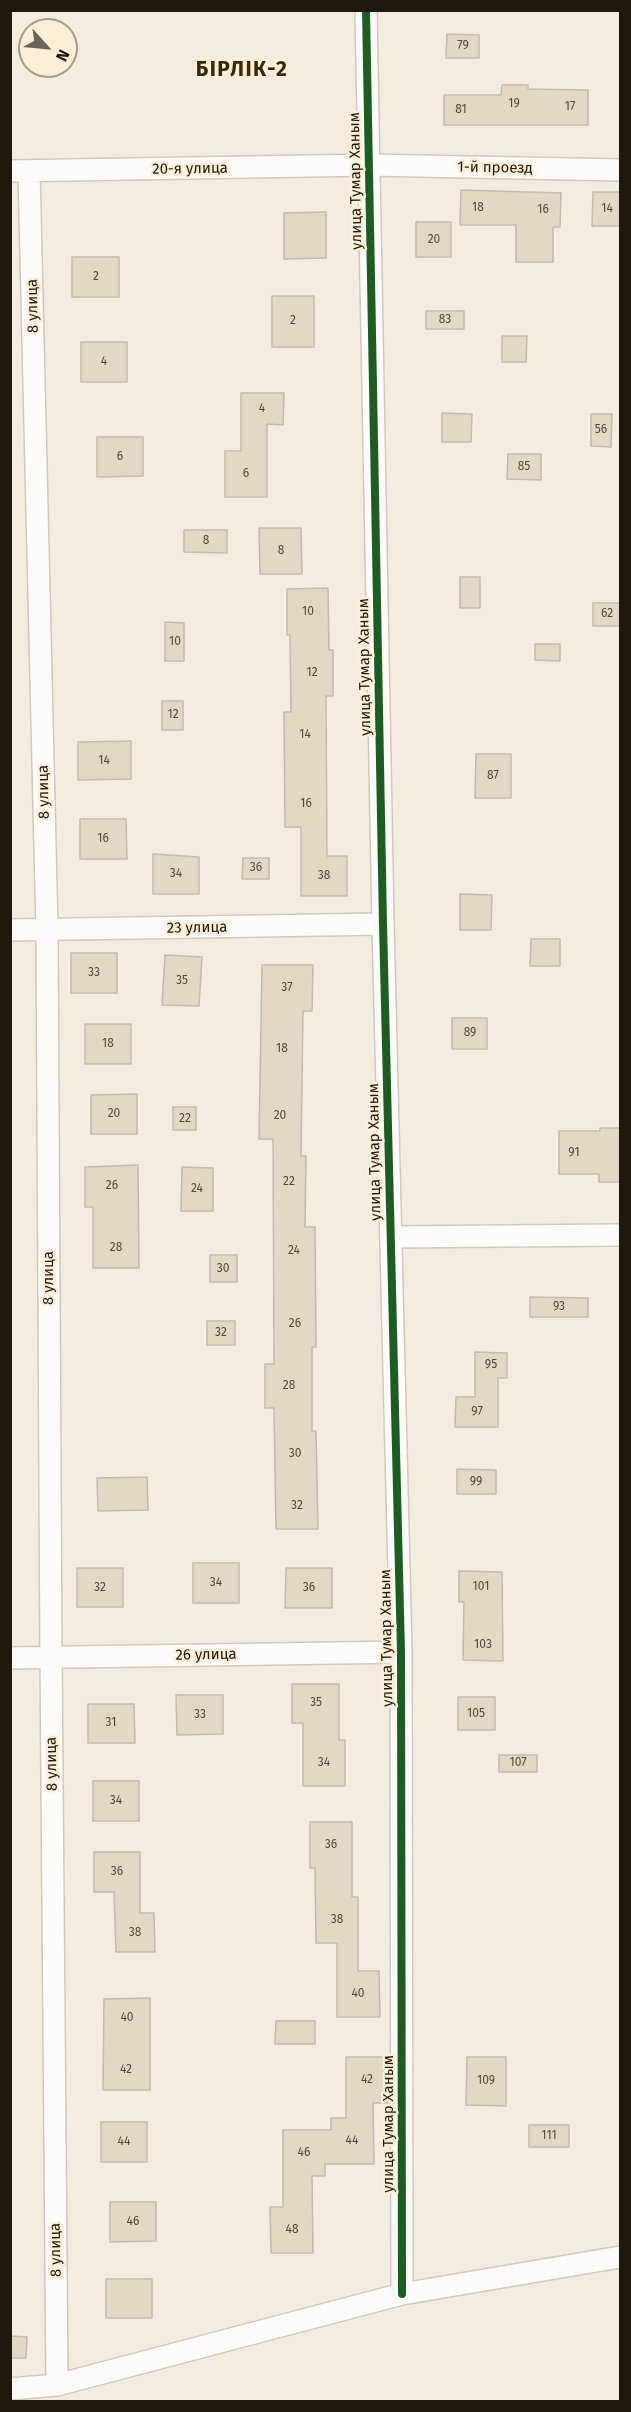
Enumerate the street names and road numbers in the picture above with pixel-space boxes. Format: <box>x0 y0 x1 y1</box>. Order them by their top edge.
street label: улица Тумар Ханым <box>346 112 366 250</box>
street label: 1-й проезд <box>457 158 533 178</box>
street label: 20-я улица <box>152 159 228 179</box>
street label: 8 улица <box>24 279 42 333</box>
street label: улица Тумар Ханым <box>355 598 375 736</box>
street label: 8 улица <box>35 765 53 819</box>
street label: 23 улица <box>167 918 227 938</box>
street label: улица Тумар Ханым <box>365 1083 385 1221</box>
street label: 8 улица <box>40 1251 58 1305</box>
street label: улица Тумар Ханым <box>377 1569 397 1707</box>
street label: 26 улица <box>175 1645 237 1665</box>
street label: 8 улица <box>43 1737 61 1791</box>
street label: улица Тумар Ханым <box>380 2055 398 2193</box>
street label: 8 улица <box>47 2223 65 2277</box>

